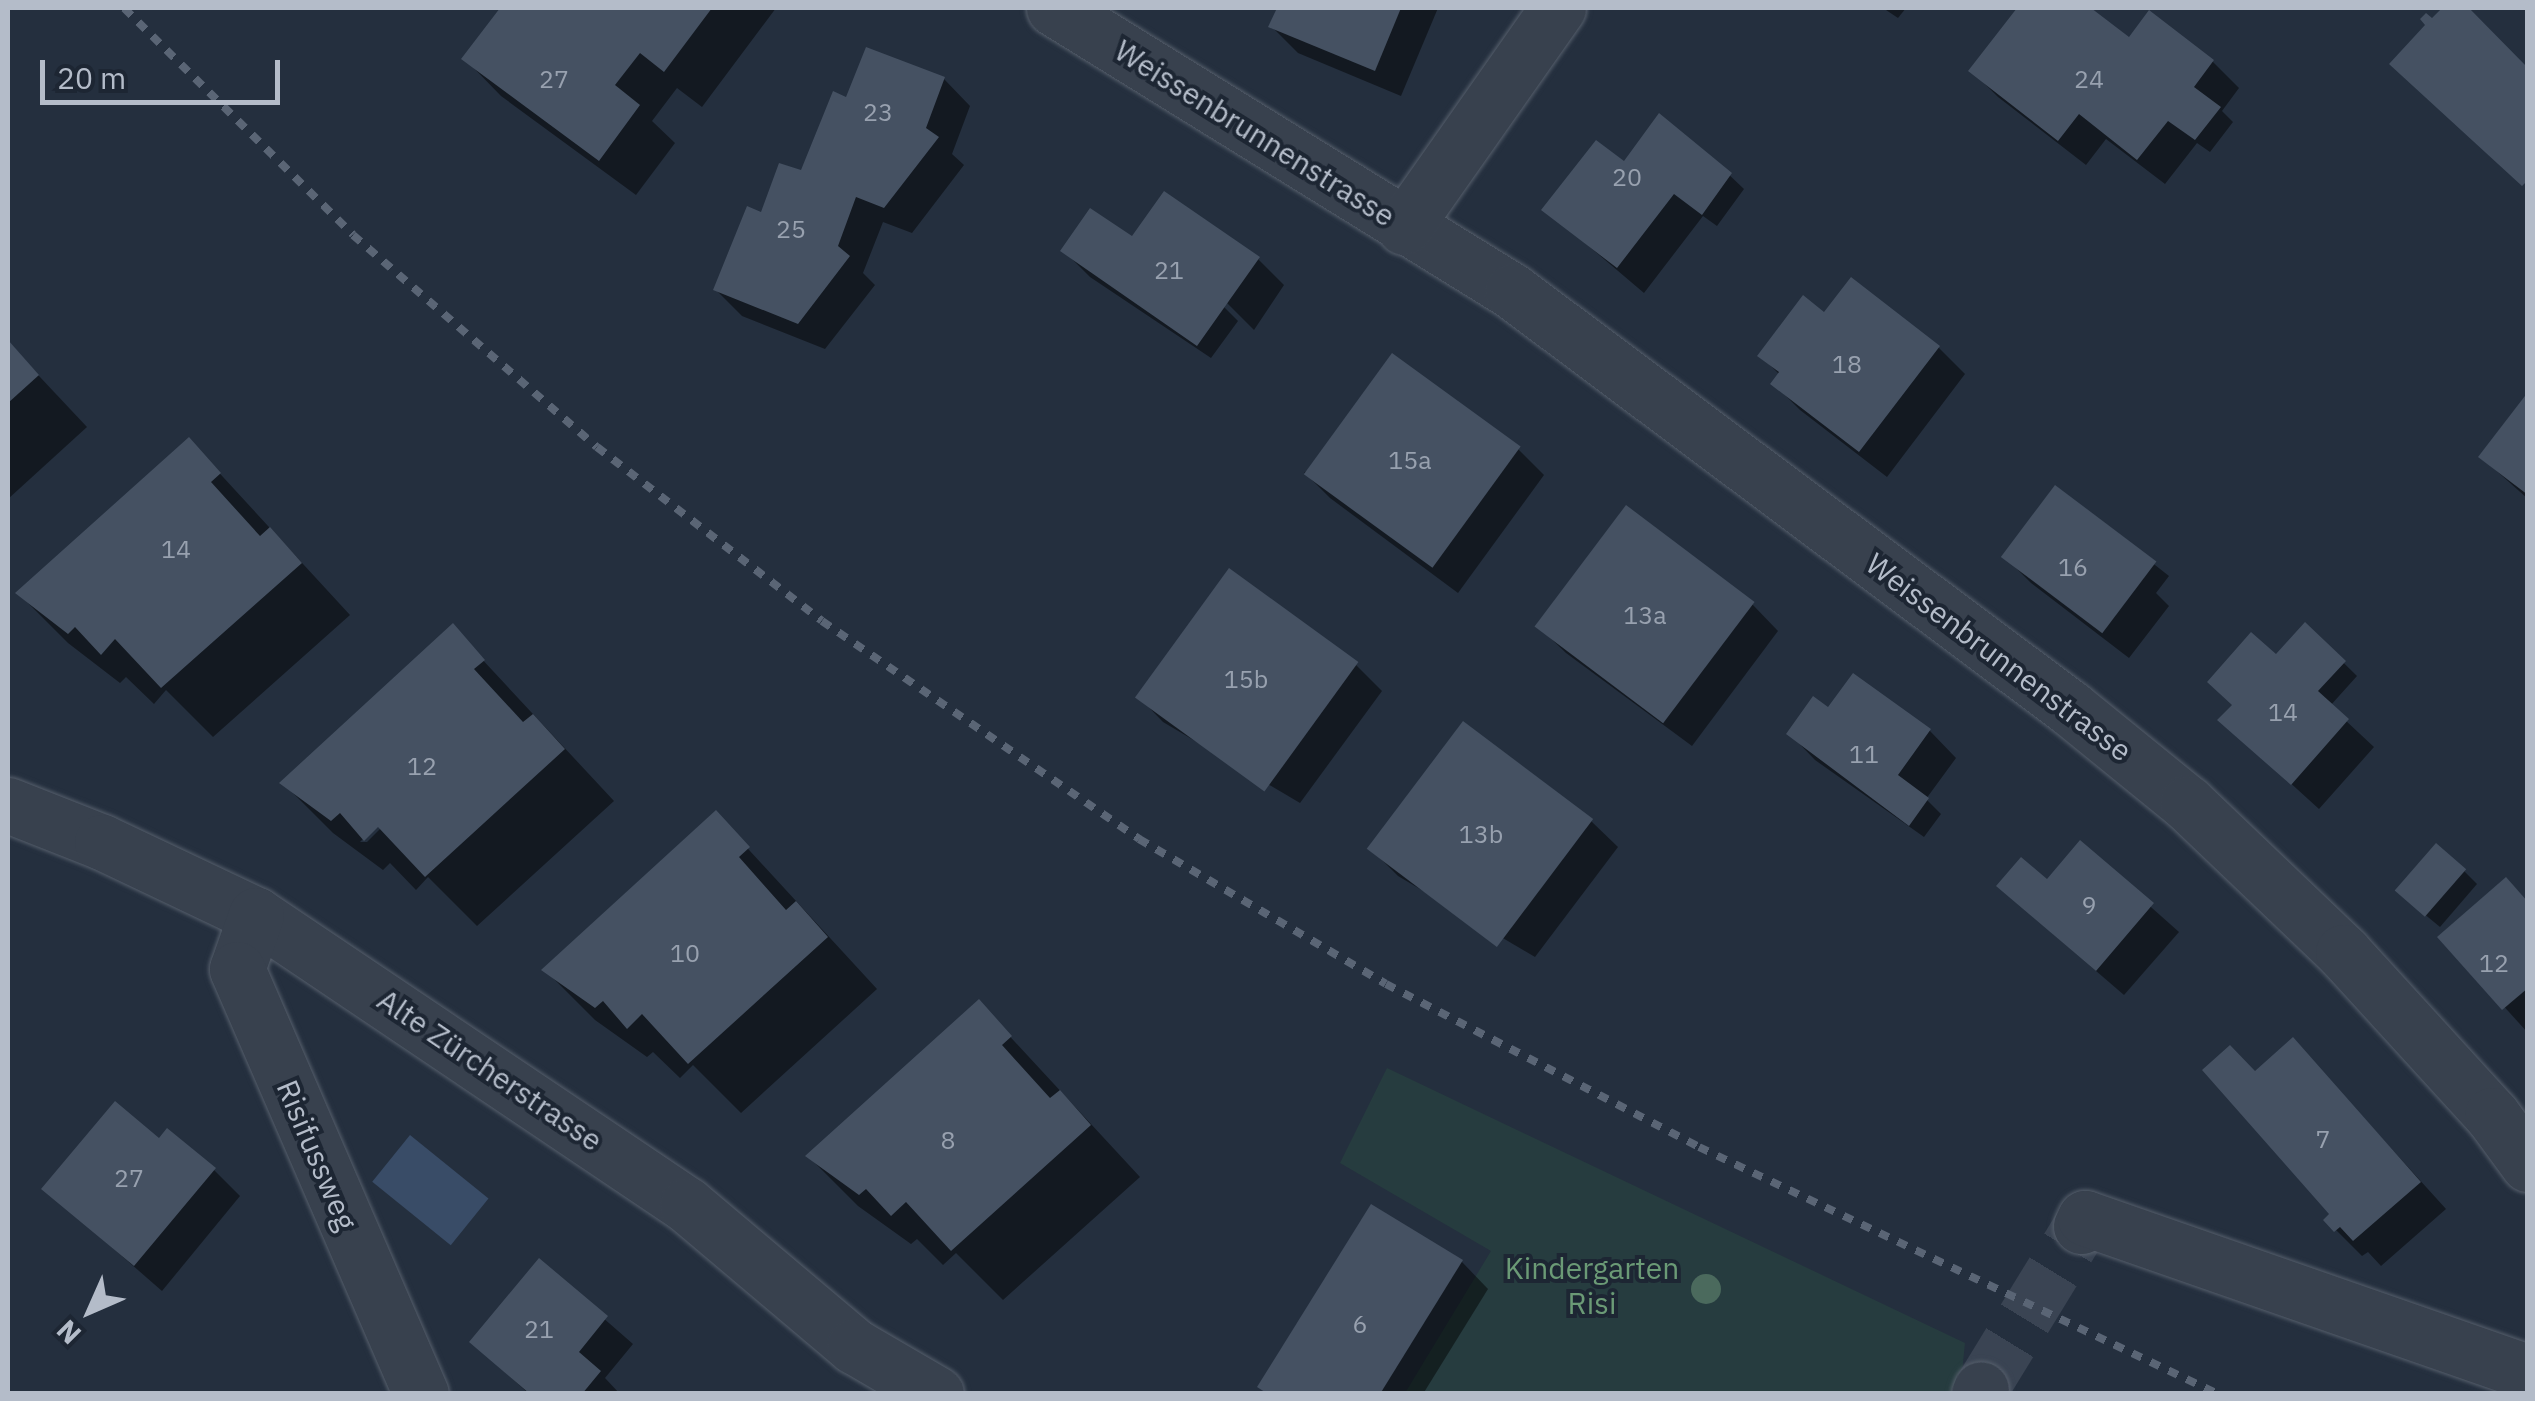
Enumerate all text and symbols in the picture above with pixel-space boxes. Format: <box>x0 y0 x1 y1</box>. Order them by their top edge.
street label: Weissenbrunnenstrasse <box>1108 32 1402 234</box>
scale bar <box>45 40 285 102</box>
text: 20 m <box>57 58 126 97</box>
house number: 27 <box>539 64 569 94</box>
house number: 24 <box>2074 64 2104 94</box>
house number: 23 <box>863 97 893 127</box>
house number: 20 <box>1612 162 1642 192</box>
house number: 25 <box>776 214 806 244</box>
house number: 21 <box>1154 255 1184 285</box>
house number: 18 <box>1832 349 1862 379</box>
house number: 15a <box>1388 445 1432 475</box>
house number: 14 <box>161 534 191 564</box>
street label: Weissenbrunnenstrasse <box>1859 545 2139 769</box>
house number: 16 <box>2058 552 2088 582</box>
house number: 13a <box>1623 600 1667 630</box>
house number: 15b <box>1224 664 1268 694</box>
house number: 14 <box>2268 697 2298 727</box>
house number: 11 <box>1849 739 1879 769</box>
house number: 12 <box>407 751 437 781</box>
house number: 13b <box>1459 819 1503 849</box>
house number: 9 <box>2082 890 2096 920</box>
house number: 10 <box>670 938 700 968</box>
house number: 12 <box>2479 948 2509 978</box>
street label: Alte Zürcherstrasse <box>371 981 609 1159</box>
street label: Risifussweg <box>269 1075 365 1235</box>
house number: 7 <box>2316 1124 2330 1154</box>
house number: 8 <box>941 1125 955 1155</box>
house number: 27 <box>114 1163 144 1193</box>
park label: Kindergarten Risi <box>1505 1250 1679 1320</box>
north arrow <box>40 1261 140 1361</box>
house number: 6 <box>1353 1309 1367 1339</box>
text: N <box>48 1312 89 1353</box>
house number: 21 <box>524 1314 554 1344</box>

